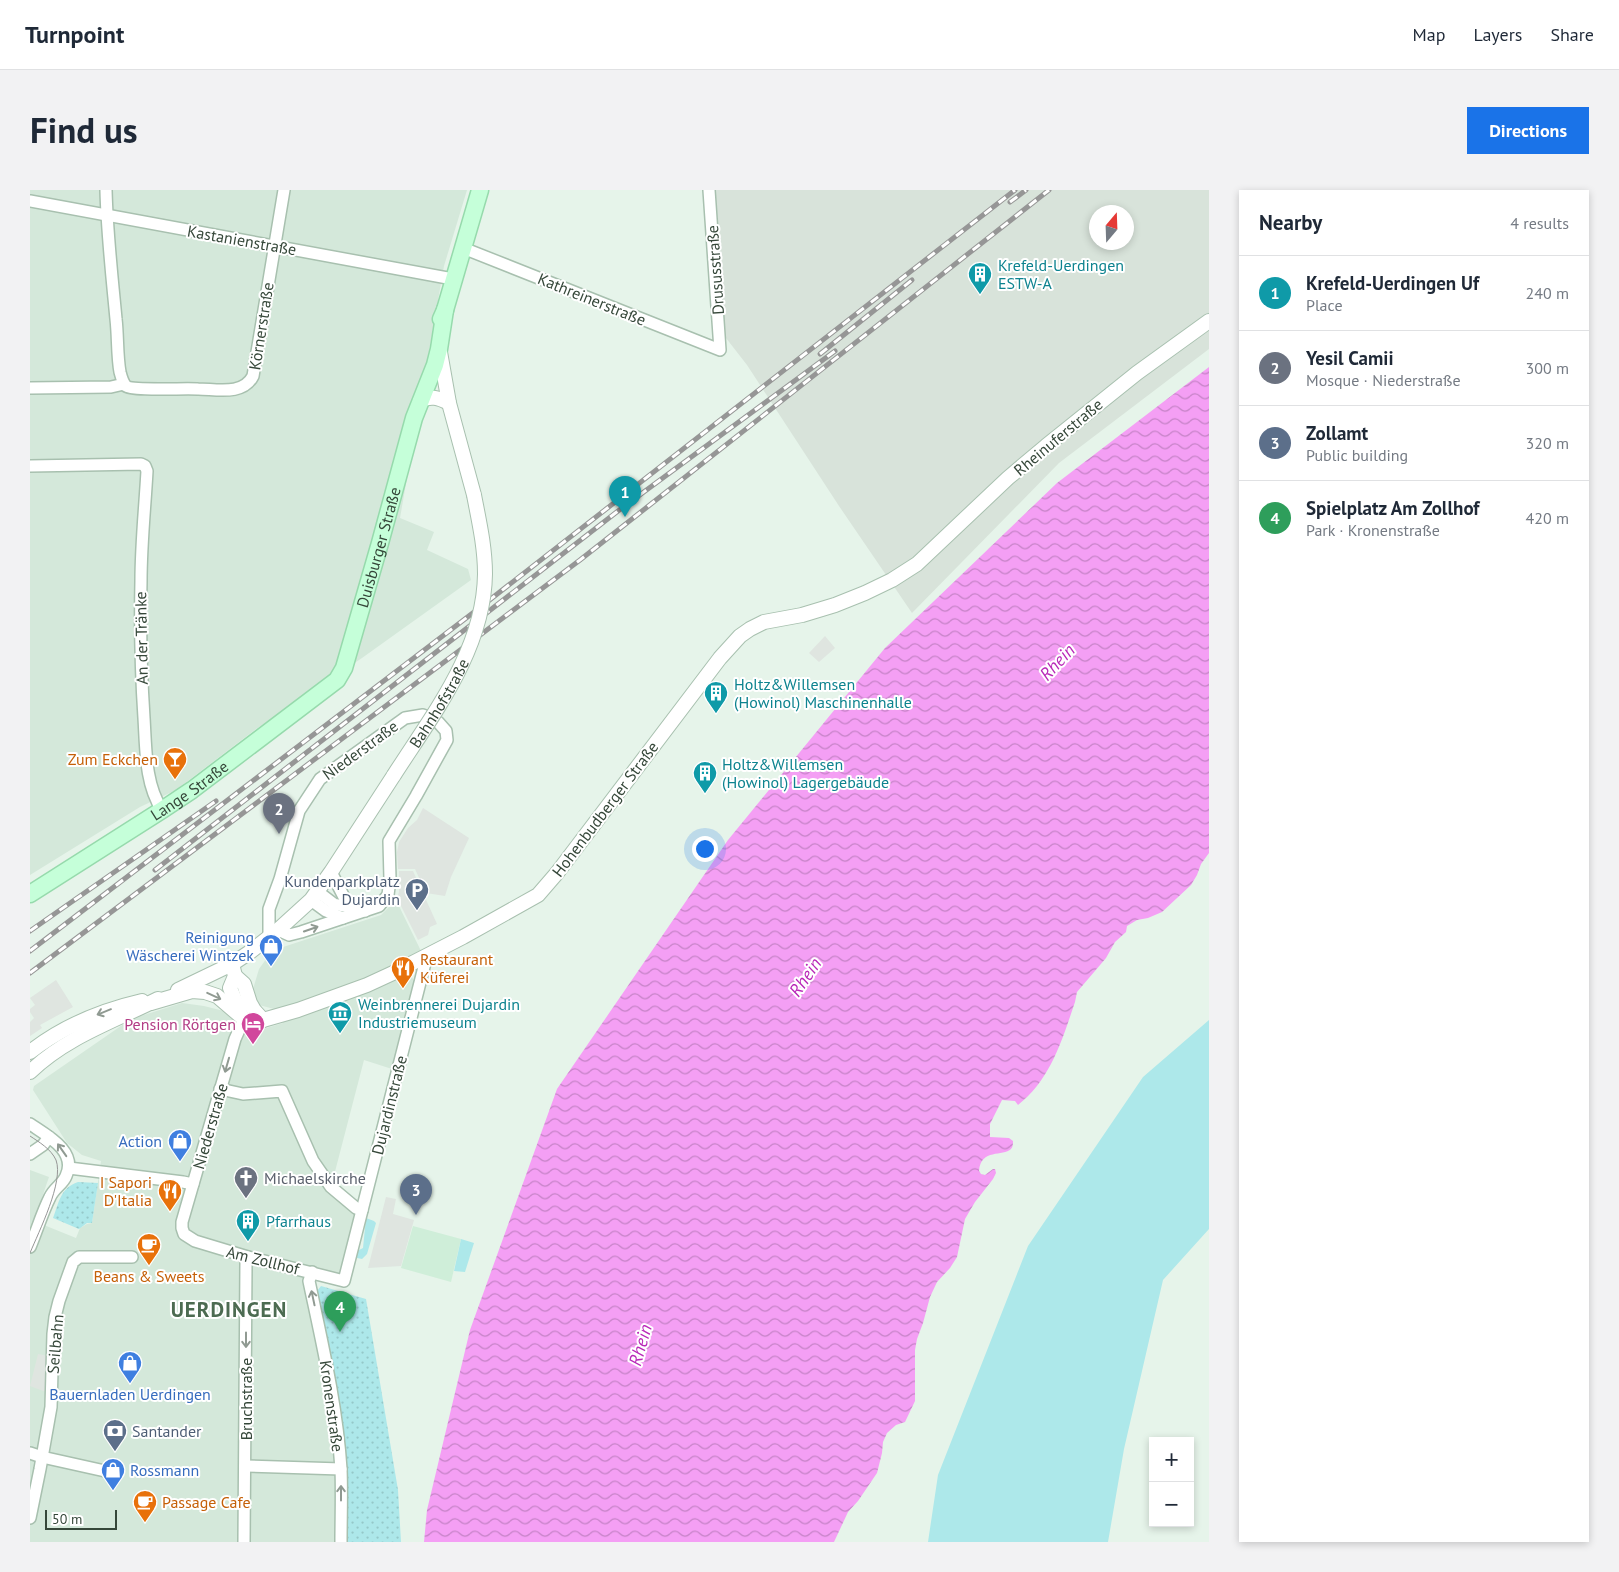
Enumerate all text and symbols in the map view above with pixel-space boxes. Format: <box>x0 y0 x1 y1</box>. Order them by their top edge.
text: Turnpoint <box>25 19 124 50</box>
text: Map <box>1413 23 1445 46</box>
text: Layers <box>1473 23 1522 46</box>
text: Share <box>1550 23 1594 46</box>
text: Find us <box>30 107 138 153</box>
button: Directions <box>1467 107 1589 154</box>
north arrow <box>1089 205 1134 250</box>
text: Nearby <box>1259 209 1322 236</box>
text: 4 results <box>1510 213 1569 233</box>
street label: Kastanienstraße <box>186 221 298 259</box>
street label: Drususstraße <box>702 225 728 315</box>
place label: Krefeld-Uerdingen ESTW-A <box>998 255 1124 293</box>
building icon: Krefeld-Uerdingen ESTW-A <box>967 261 993 295</box>
street label: Kathreinerstraße <box>535 268 649 330</box>
text: Krefeld-Uerdingen Uf <box>1306 271 1479 295</box>
street label: Körnerstraße <box>244 281 278 371</box>
text: 1 <box>1270 283 1280 303</box>
text: 240 m <box>1526 283 1569 303</box>
text: Place <box>1306 295 1343 315</box>
text: Yesil Camii <box>1306 346 1394 370</box>
text: 2 <box>1270 358 1280 378</box>
text: 300 m <box>1526 358 1569 378</box>
text: Mosque · Niederstraße <box>1306 370 1461 390</box>
street label: Rheinuferstraße <box>1010 394 1106 480</box>
text: Zollamt <box>1306 421 1368 445</box>
text: 3 <box>1270 433 1280 453</box>
text: 320 m <box>1526 433 1569 453</box>
text: Public building <box>1306 445 1408 465</box>
pin: 1 <box>609 476 641 517</box>
street label: Duisburger Straße <box>352 485 405 610</box>
text: Spielplatz Am Zollhof <box>1306 496 1479 520</box>
text: 4 <box>1270 508 1280 528</box>
text: 420 m <box>1526 508 1569 528</box>
text: Park · Kronenstraße <box>1306 520 1440 540</box>
street label: An der Tränke <box>130 591 152 685</box>
water label: Rhein <box>1034 639 1080 685</box>
street label: Bahnhofstraße <box>405 655 473 752</box>
place label: Holtz&Willemsen (Howinol) Maschinenhalle <box>734 674 912 712</box>
building icon: Holtz&Willemsen (Howinol) Maschinenhalle <box>703 680 729 714</box>
street label: Niederstraße <box>318 716 402 784</box>
street label: Hohenbudberger Straße <box>548 737 662 881</box>
bar icon: Zum Eckchen <box>162 746 188 780</box>
place label: Zum Eckchen <box>68 749 158 769</box>
place label: Holtz&Willemsen (Howinol) Lagergebäude <box>722 754 889 792</box>
street label: Lange Straße <box>147 756 232 825</box>
building icon: Holtz&Willemsen (Howinol) Lagergebäude <box>692 760 718 794</box>
pin: 2 <box>263 793 295 834</box>
your location <box>692 836 718 862</box>
place label: Kundenparkplatz Dujardin <box>284 871 400 909</box>
parking icon: Kundenparkplatz Dujardin <box>404 877 430 911</box>
one-way arrow <box>302 924 318 933</box>
place label: Reinigung Wäscherei Wintzek <box>126 927 254 965</box>
shop icon: Reinigung Wäscherei Wintzek <box>258 933 284 967</box>
place label: Restaurant Küferei <box>420 949 494 987</box>
water label: Rhein <box>784 953 826 1001</box>
restaurant icon: Restaurant Küferei <box>390 955 416 989</box>
one-way arrow <box>207 991 222 1001</box>
place label: Weinbrennerei Dujardin Industriemuseum <box>358 994 520 1032</box>
museum icon: Weinbrennerei Dujardin Industriemuseum <box>327 1000 353 1034</box>
one-way arrow <box>97 1008 112 1018</box>
hotel icon: Pension Rörtgen <box>240 1011 266 1045</box>
place label: Pension Rörtgen <box>124 1014 236 1034</box>
street label: Dujardinstraße <box>367 1053 411 1157</box>
one-way arrow <box>222 1057 232 1073</box>
street label: Niederstraße <box>188 1081 232 1171</box>
shop icon: Action <box>167 1128 193 1162</box>
place label: Action <box>119 1131 162 1151</box>
one-way arrow <box>57 1143 67 1157</box>
church icon: Michaelskirche <box>233 1165 259 1199</box>
place label: Michaelskirche <box>264 1168 366 1188</box>
place label: I Sapori D'Italia <box>100 1172 152 1210</box>
pin: 3 <box>400 1174 432 1215</box>
restaurant icon: I Sapori D'Italia <box>157 1178 183 1212</box>
building icon: Pfarrhaus <box>235 1208 261 1242</box>
place label: Pfarrhaus <box>266 1211 331 1231</box>
cafe icon: Beans & Sweets <box>136 1232 162 1266</box>
street label: Am Zollhof <box>225 1241 302 1279</box>
place label: Beans & Sweets <box>94 1266 205 1286</box>
one-way arrow <box>308 1291 317 1307</box>
pin: 4 <box>324 1291 356 1332</box>
district label: UERDINGEN <box>171 1296 287 1323</box>
street label: Seilbahn <box>42 1313 68 1375</box>
water label: Rhein <box>623 1322 657 1368</box>
one-way arrow <box>241 1332 251 1348</box>
shop icon: Bauernladen Uerdingen <box>117 1350 143 1384</box>
street label: Bruchstraße <box>236 1358 256 1440</box>
street label: Kronenstraße <box>316 1359 348 1453</box>
place label: Bauernladen Uerdingen <box>49 1384 211 1404</box>
bank icon: Santander <box>102 1418 128 1452</box>
place label: Santander <box>132 1421 202 1441</box>
map controls <box>1149 1437 1194 1527</box>
button: + <box>1149 1437 1194 1482</box>
shop icon: Rossmann <box>100 1457 126 1491</box>
place label: Rossmann <box>130 1460 199 1480</box>
button: − <box>1149 1482 1194 1527</box>
one-way arrow <box>336 1486 346 1502</box>
cafe icon: Passage Cafe <box>132 1489 158 1523</box>
place label: Passage Cafe <box>162 1492 251 1512</box>
scale bar <box>45 1507 118 1530</box>
text: 50 m <box>52 1510 82 1528</box>

